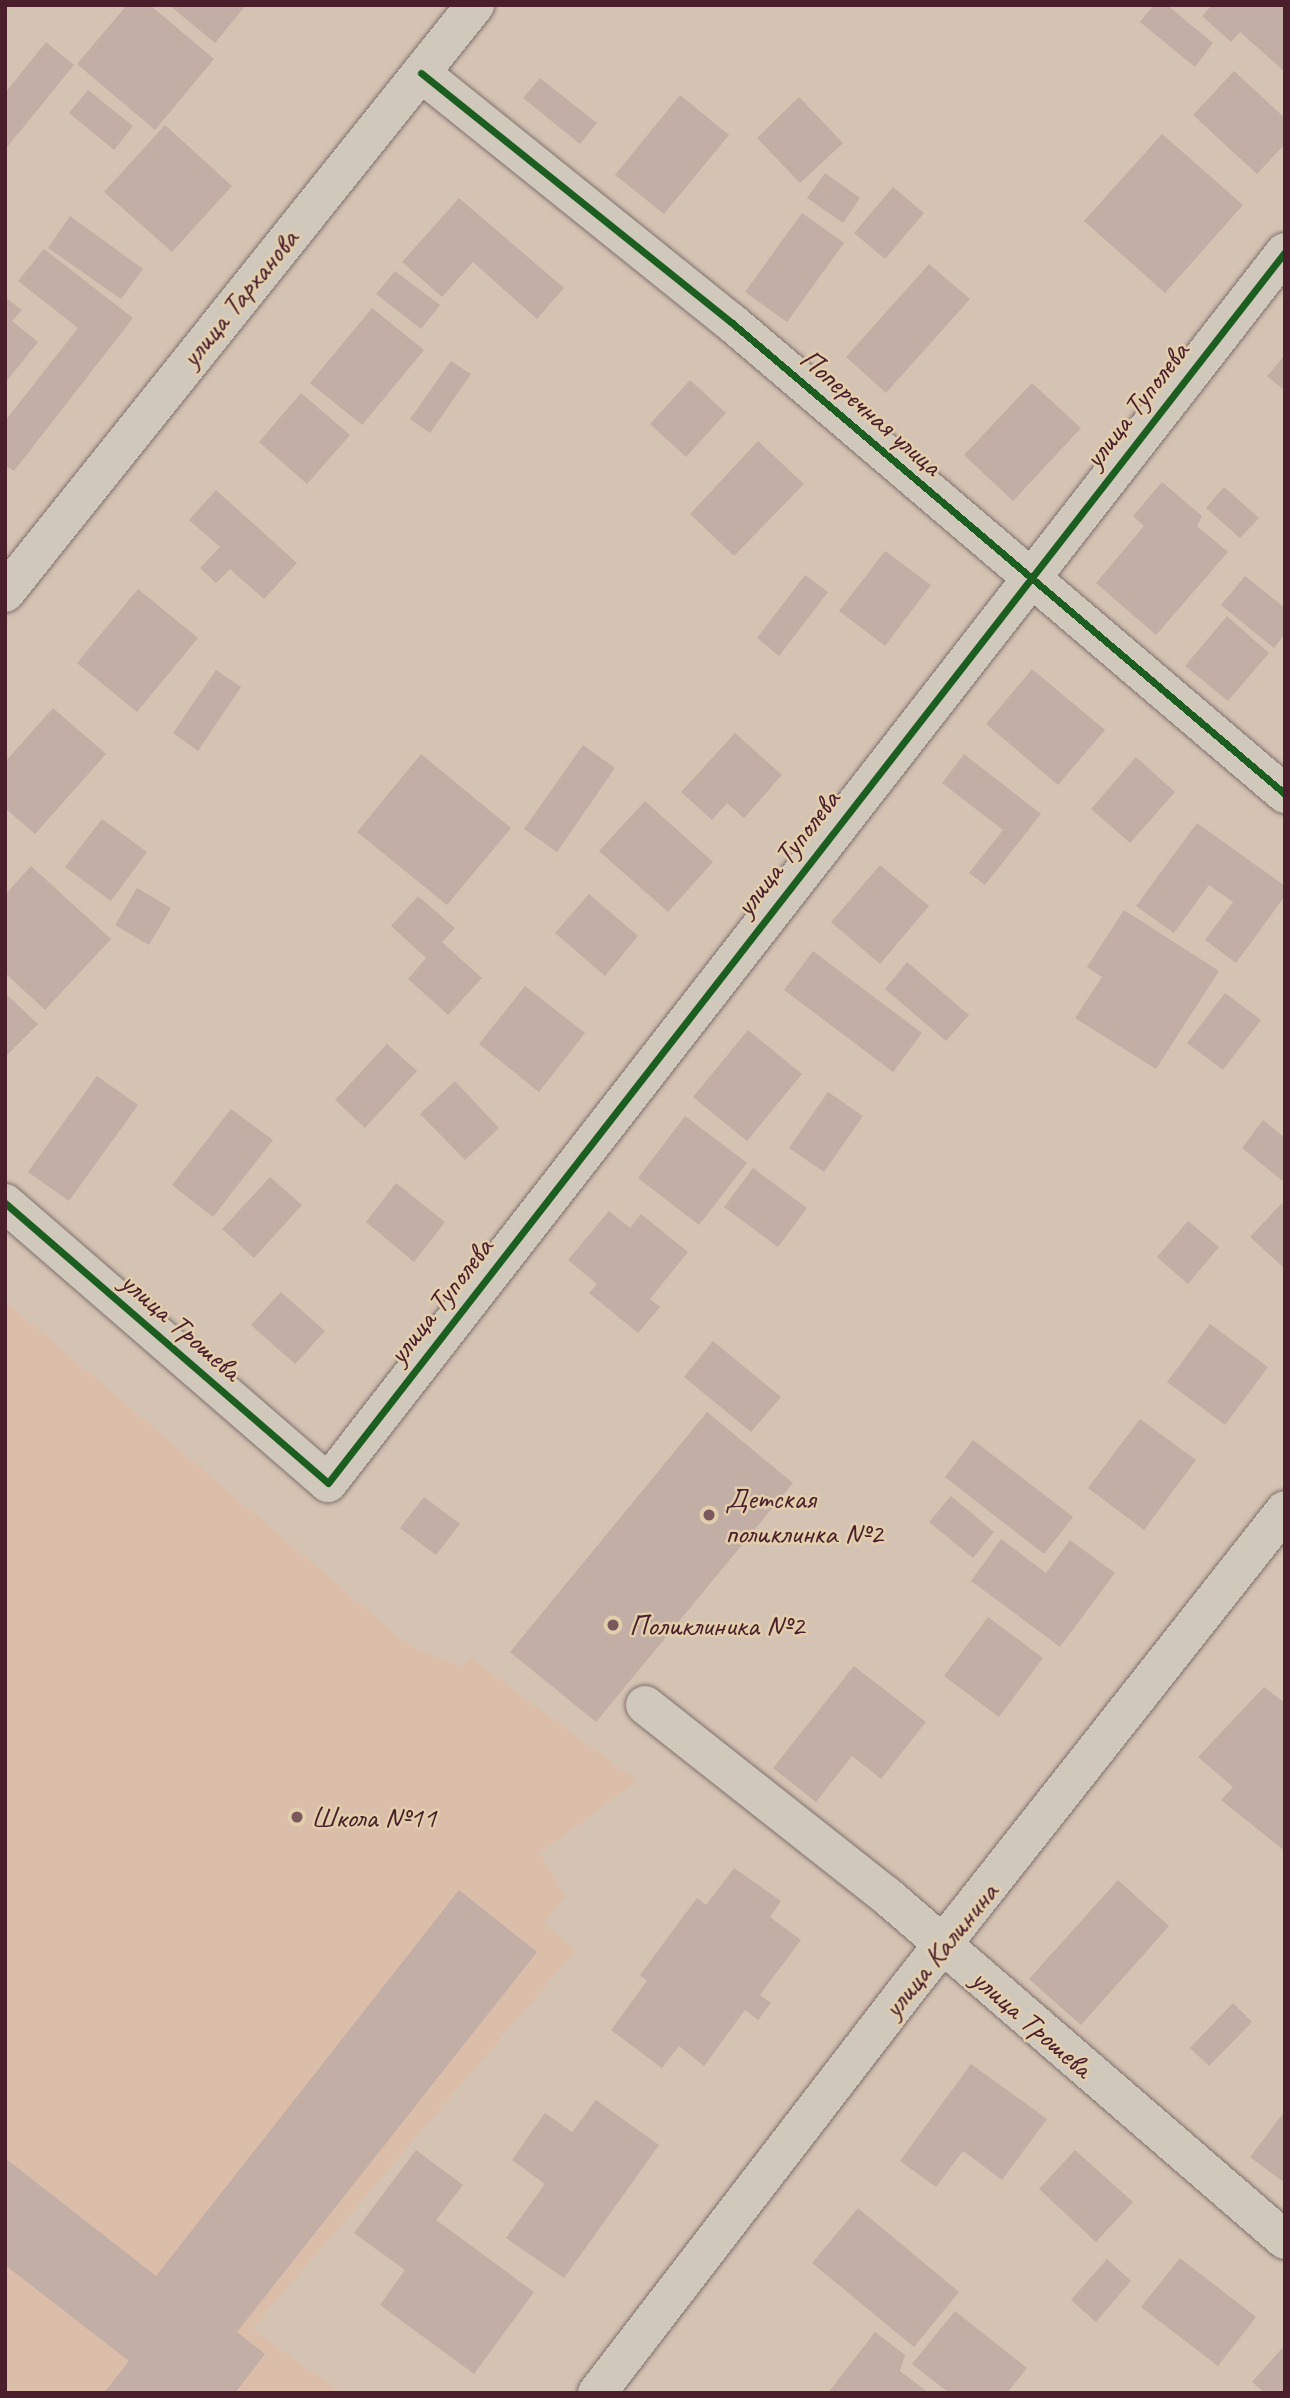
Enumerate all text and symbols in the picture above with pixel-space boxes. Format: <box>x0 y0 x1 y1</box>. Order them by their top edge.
street label: улица Тарханова <box>172 221 306 375</box>
street label: улица Туполева <box>1076 335 1196 475</box>
street label: Поперечная улица <box>791 339 951 485</box>
street label: улица Туполева <box>727 783 847 923</box>
street label: улица Туполева <box>380 1231 500 1371</box>
street label: улица Трошева <box>114 1265 248 1387</box>
place label: Детская поликлинка №2 <box>725 1480 883 1550</box>
marker: Детская поликлинка №2 <box>699 1505 719 1525</box>
place label: Поликлиника №2 <box>629 1607 804 1643</box>
marker: Поликлиника №2 <box>603 1615 623 1635</box>
place label: Школа №11 <box>311 1799 436 1835</box>
marker: Школа №11 <box>289 1809 305 1825</box>
street label: улица Калинина <box>874 1875 1006 2025</box>
street label: улица Трошева <box>965 1962 1099 2084</box>

